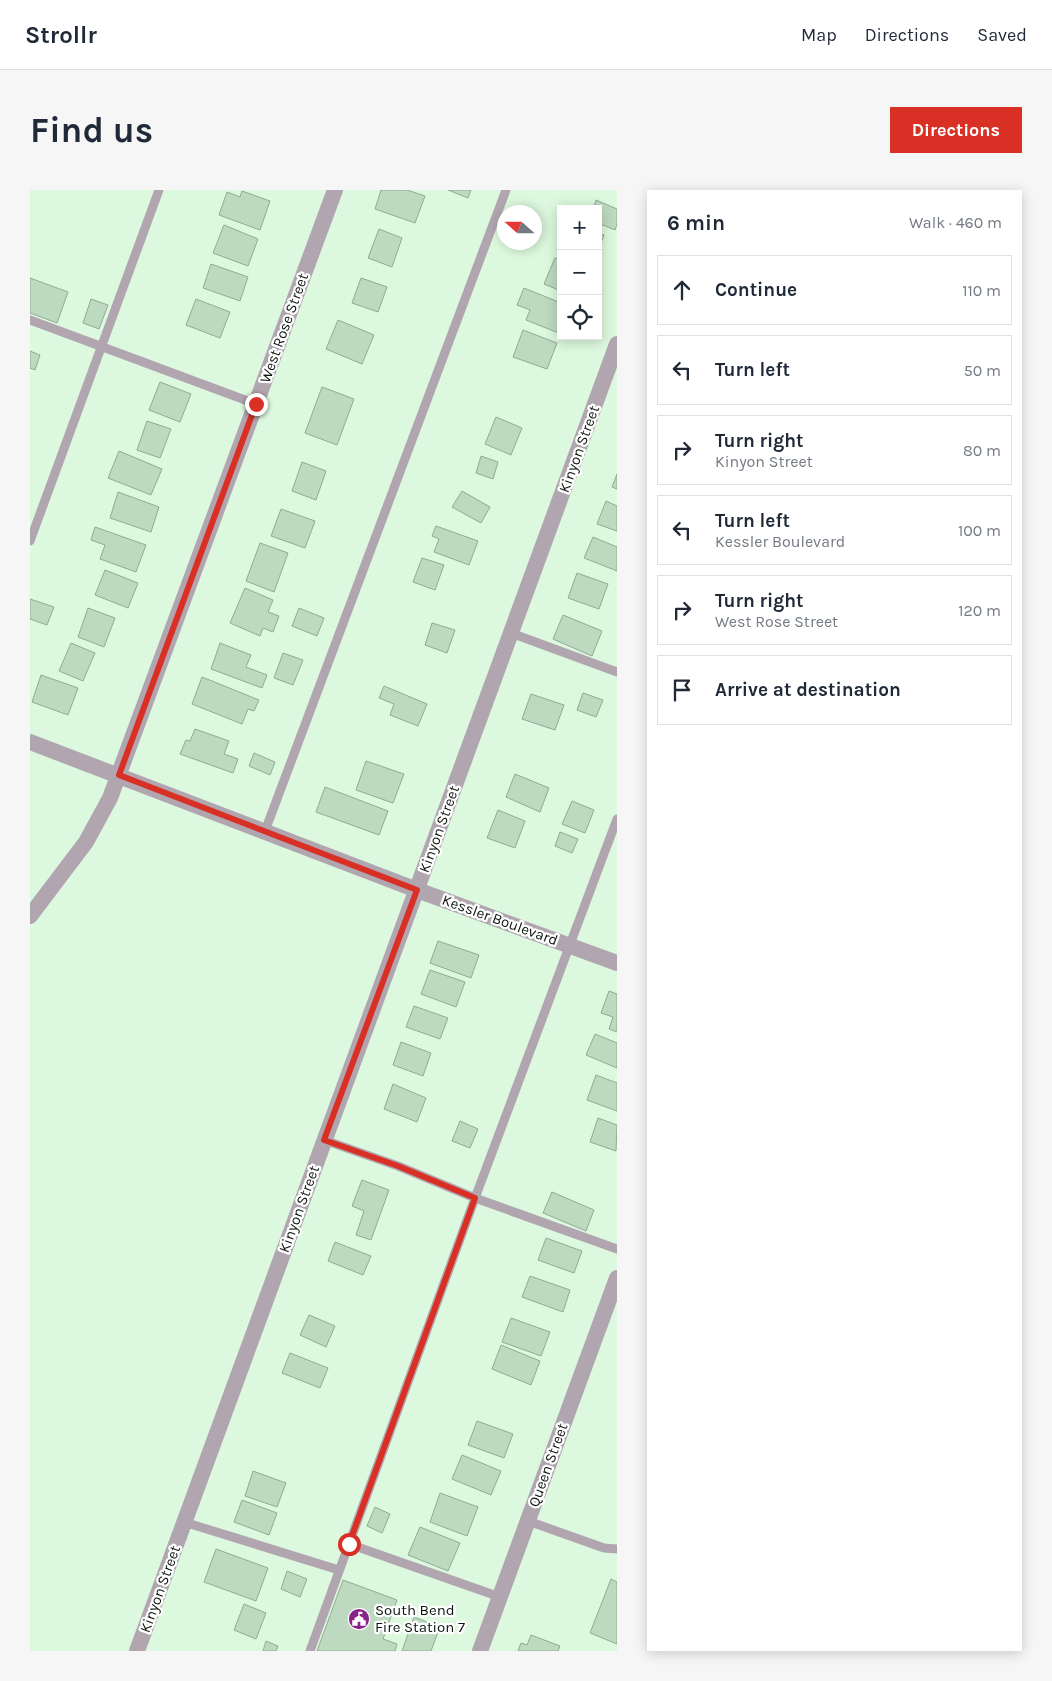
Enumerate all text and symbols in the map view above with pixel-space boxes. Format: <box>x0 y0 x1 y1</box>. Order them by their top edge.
text: Strollr <box>25 21 97 49</box>
text: Map <box>801 24 837 46</box>
text: Directions <box>865 24 949 46</box>
text: Saved <box>977 24 1027 46</box>
button: Directions <box>890 107 1022 153</box>
text: Find us <box>30 110 153 151</box>
north arrow <box>497 205 542 250</box>
map controls <box>557 205 602 340</box>
button: + <box>557 205 602 250</box>
text: 6 min <box>667 211 725 235</box>
text: Walk · 460 m <box>909 213 1002 232</box>
button: − <box>557 250 602 295</box>
street label: West Rose Street <box>256 270 312 385</box>
icon: ahead <box>668 276 696 304</box>
text: Continue <box>715 279 797 301</box>
text: 110 m <box>962 281 1001 300</box>
button: locate <box>557 295 602 340</box>
icon: left <box>668 356 696 384</box>
text: Turn left <box>715 359 790 381</box>
text: 50 m <box>964 361 1001 380</box>
route end <box>245 393 268 416</box>
street label: Kinyon Street <box>555 403 603 495</box>
text: Turn right <box>715 430 804 452</box>
icon: right <box>668 436 696 464</box>
text: 80 m <box>963 441 1001 460</box>
text: Kinyon Street <box>715 452 813 471</box>
text: Turn left <box>715 510 790 532</box>
icon: left <box>668 516 696 544</box>
text: 100 m <box>958 521 1001 540</box>
text: Kessler Boulevard <box>715 532 845 551</box>
text: Turn right <box>715 590 804 612</box>
icon: right <box>668 596 696 624</box>
text: 120 m <box>958 601 1001 620</box>
text: West Rose Street <box>715 612 838 631</box>
icon: arrive <box>668 676 696 704</box>
text: Arrive at destination <box>715 679 901 701</box>
street label: Kinyon Street <box>415 783 463 875</box>
street label: Kessler Boulevard <box>440 891 560 949</box>
street label: Kinyon Street <box>275 1163 323 1255</box>
street label: Queen Street <box>524 1420 572 1509</box>
route start <box>338 1533 361 1556</box>
street label: Kinyon Street <box>136 1543 184 1635</box>
place label: South Bend Fire Station 7 <box>375 1601 465 1636</box>
public building icon: South Bend Fire Station 7 <box>347 1607 371 1631</box>

